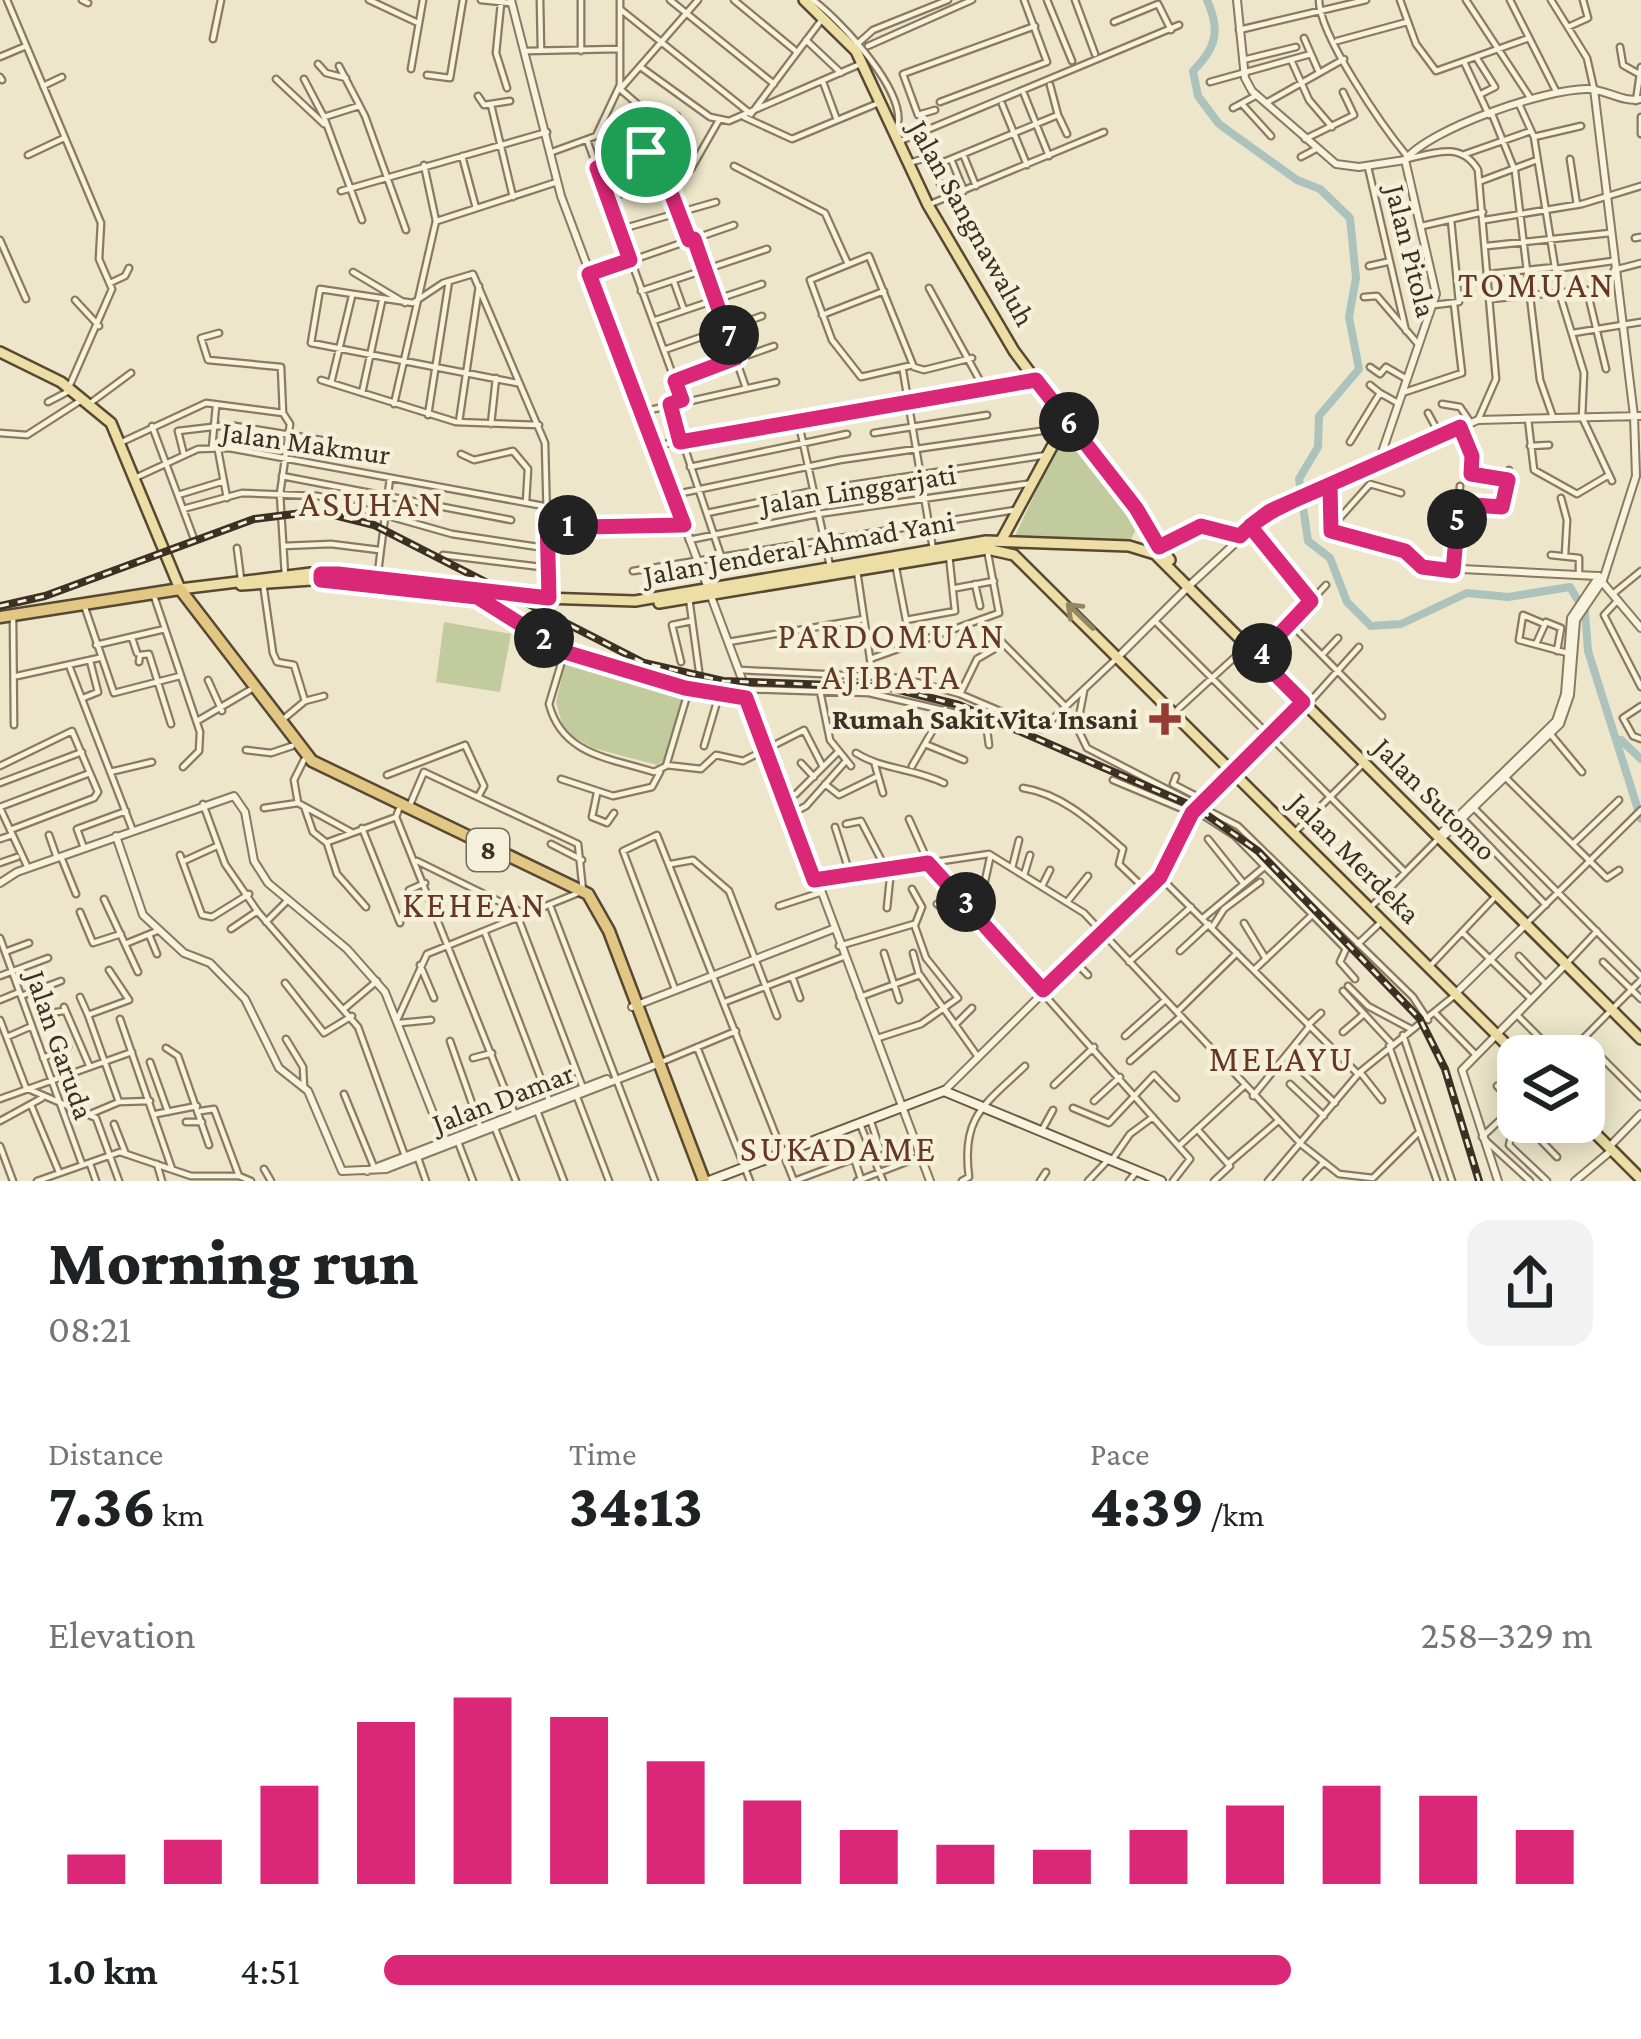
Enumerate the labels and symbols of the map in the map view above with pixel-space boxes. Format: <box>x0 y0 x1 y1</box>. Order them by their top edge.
pin <box>595 101 697 203</box>
street label: Jalan Sangnawaluh <box>900 111 1043 332</box>
street label: Jalan Pitola <box>1378 178 1444 321</box>
district label: TOMUAN <box>1458 265 1616 305</box>
pin: 7 <box>699 305 759 365</box>
pin: 6 <box>1039 392 1099 452</box>
street label: Jalan Makmur <box>217 414 393 471</box>
street label: Jalan Linggarjati <box>755 457 958 522</box>
district label: ASUHAN <box>299 484 445 524</box>
pin: 5 <box>1427 489 1487 549</box>
pin: 1 <box>538 495 598 555</box>
street label: Jalan Jenderal Ahmad Yani <box>638 504 957 592</box>
one-way arrow <box>1066 602 1095 630</box>
pin: 2 <box>514 608 574 668</box>
district label: PARDOMUAN AJIBATA <box>777 616 1007 697</box>
pin: 4 <box>1232 623 1292 683</box>
place label: Rumah Sakit Vita Insani <box>832 702 1138 735</box>
marker: Rumah Sakit Vita Insani <box>1149 703 1181 735</box>
street label: Jalan Sutomo <box>1365 728 1504 867</box>
street label: Jalan Merdeka <box>1281 783 1428 930</box>
road number: 8 <box>467 829 509 871</box>
pin: 3 <box>936 872 996 932</box>
district label: KEHEAN <box>402 885 548 925</box>
street label: Jalan Garuda <box>19 963 101 1124</box>
district label: MELAYU <box>1209 1039 1355 1079</box>
street label: Jalan Damar <box>425 1055 578 1141</box>
district label: SUKADAME <box>740 1129 938 1169</box>

